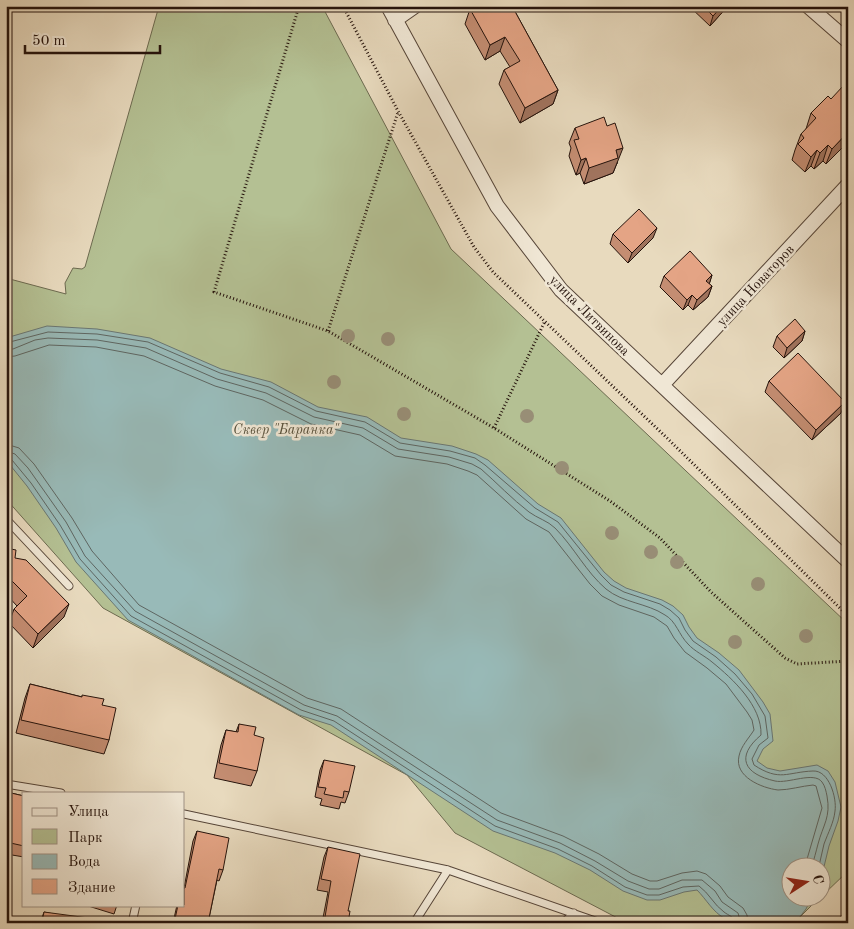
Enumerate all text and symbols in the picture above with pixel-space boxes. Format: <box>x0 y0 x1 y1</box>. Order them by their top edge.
scale bar <box>25 22 160 54</box>
text: 50 m <box>32 34 66 49</box>
street label: улица Новаторов <box>715 242 797 329</box>
street label: улица Литвинова <box>546 273 632 359</box>
park label: Сквер "Баранка" <box>233 423 339 438</box>
legend <box>22 792 185 906</box>
text: Улица <box>68 805 109 820</box>
text: Парк <box>68 831 103 846</box>
text: Вода <box>68 855 101 870</box>
north arrow <box>782 856 832 906</box>
text: С <box>810 874 826 885</box>
text: Здание <box>68 881 115 896</box>

